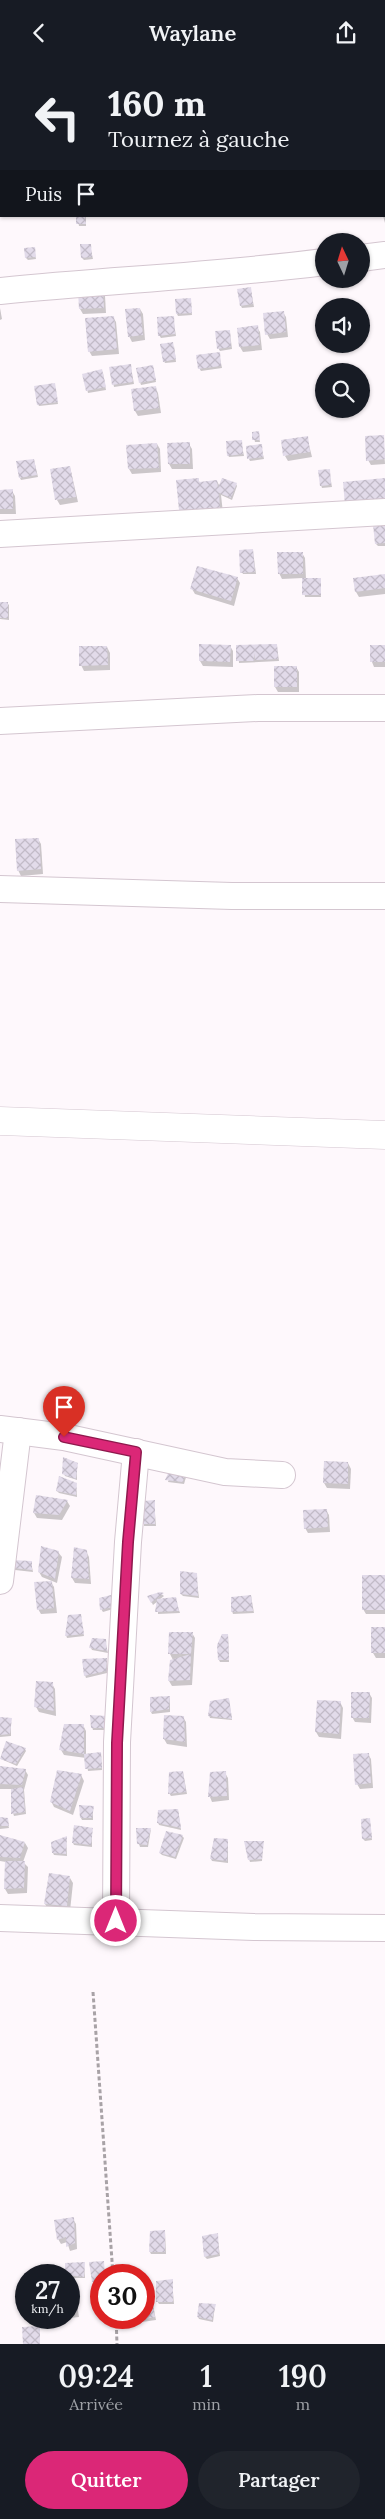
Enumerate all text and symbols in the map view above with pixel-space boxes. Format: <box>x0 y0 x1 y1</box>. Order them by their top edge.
icon: back <box>25 19 53 47</box>
text: Waylane <box>149 19 236 47</box>
icon: share <box>332 19 360 47</box>
text: 160 m <box>108 81 206 126</box>
icon: left <box>25 85 90 150</box>
text: Tournez à gauche <box>108 125 289 153</box>
icon: arrive <box>72 180 100 208</box>
text: Puis <box>25 182 62 206</box>
north arrow <box>315 233 370 287</box>
map controls <box>315 233 370 418</box>
button: sound <box>315 298 370 353</box>
button: search <box>315 363 370 418</box>
pin <box>43 1386 85 1437</box>
icon: arrive <box>50 1393 78 1421</box>
position arrow <box>89 1894 141 1946</box>
speed limit sign: 30 <box>90 2264 155 2329</box>
text: 27 <box>35 2274 60 2306</box>
text: km/h <box>31 2301 64 2316</box>
text: 09:24 <box>58 2357 134 2395</box>
text: 1 <box>201 2357 212 2395</box>
text: 190 <box>279 2357 327 2395</box>
text: Arrivée <box>69 2394 123 2414</box>
text: min <box>192 2394 221 2414</box>
text: m <box>296 2394 310 2414</box>
button: Quitter <box>25 2451 188 2509</box>
button: Partager <box>198 2451 360 2509</box>

